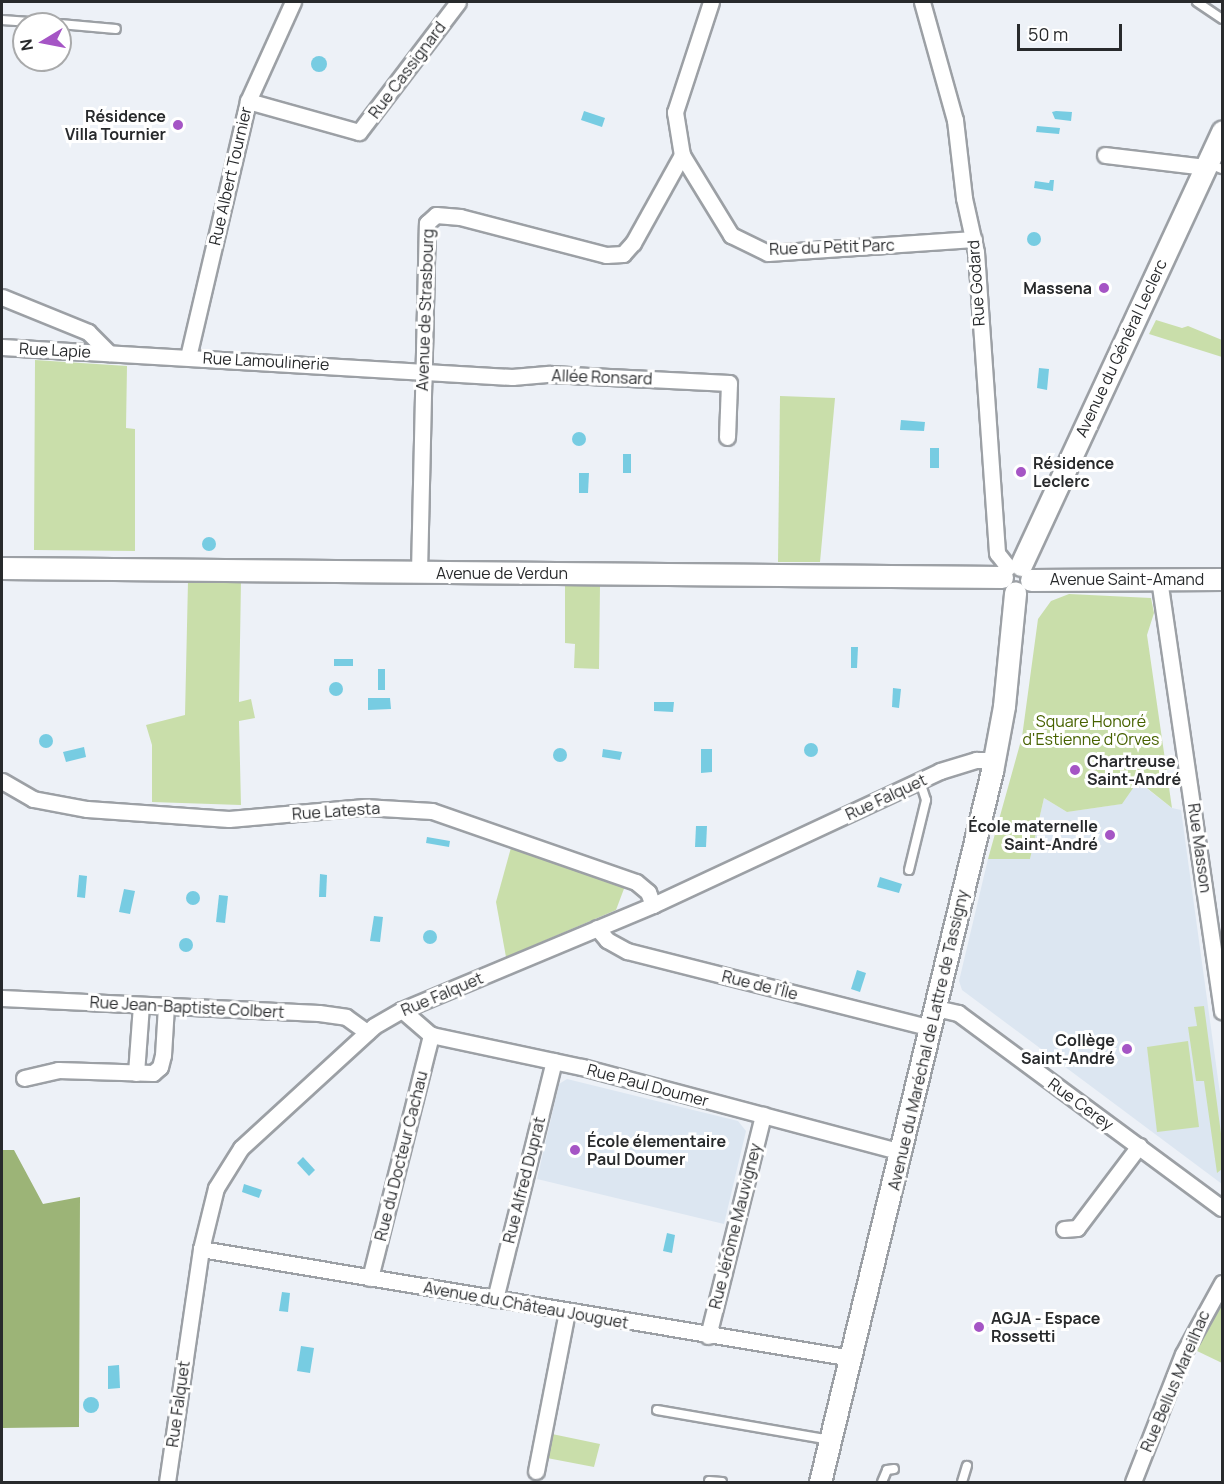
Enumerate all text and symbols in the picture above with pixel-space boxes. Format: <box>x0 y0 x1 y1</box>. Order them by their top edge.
north arrow <box>12 12 72 72</box>
scale bar <box>1020 12 1125 50</box>
street label: Rue Cassignard <box>364 18 450 122</box>
text: 50 m <box>1028 22 1068 46</box>
text: N <box>14 37 38 52</box>
street label: Rue Albert Tournier <box>205 105 255 247</box>
place label: Résidence Villa Tournier <box>65 106 166 144</box>
marker: Résidence Villa Tournier <box>171 118 185 132</box>
street label: Avenue de Strasbourg <box>413 229 437 391</box>
street label: Rue du Petit Parc <box>769 235 895 259</box>
street label: Rue Godard <box>963 239 989 327</box>
street label: Avenue du Général Leclerc <box>1071 256 1171 440</box>
place label: Massena <box>1023 278 1092 298</box>
marker: Massena <box>1097 281 1111 295</box>
street label: Rue Lapie <box>19 339 91 361</box>
street label: Rue Lamoulinerie <box>202 348 330 374</box>
street label: Allée Ronsard <box>551 366 653 388</box>
place label: Résidence Leclerc <box>1033 453 1114 491</box>
marker: Résidence Leclerc <box>1014 465 1028 479</box>
street label: Avenue de Verdun <box>436 563 568 583</box>
street label: Avenue Saint-Amand <box>1050 569 1204 589</box>
park label: Square Honoré d'Estienne d'Orves <box>1023 711 1159 749</box>
place label: Chartreuse Saint-André <box>1087 751 1181 789</box>
marker: Chartreuse Saint-André <box>1068 763 1082 777</box>
street label: Rue Falquet <box>842 770 930 824</box>
street label: Rue Latesta <box>291 798 381 824</box>
street label: Rue Masson <box>1184 802 1216 894</box>
place label: École maternelle Saint-André <box>968 816 1098 854</box>
marker: École maternelle Saint-André <box>1103 828 1117 842</box>
street label: Avenue du Maréchal de Lattre de Tassigny <box>884 888 972 1192</box>
street label: Rue de l'Île <box>720 966 800 1004</box>
street label: Rue Falquet <box>398 968 486 1020</box>
street label: Rue Jean-Baptiste Colbert <box>89 992 285 1022</box>
place label: Collège Saint-André <box>1021 1030 1115 1068</box>
marker: Collège Saint-André <box>1120 1042 1134 1056</box>
street label: Rue Paul Doumer <box>585 1060 711 1110</box>
street label: Rue du Docteur Cachau <box>371 1069 431 1243</box>
street label: Rue Cerey <box>1045 1074 1117 1134</box>
street label: Rue Alfred Duprat <box>499 1115 549 1245</box>
place label: École élementaire Paul Doumer <box>587 1131 726 1169</box>
street label: Rue Jérôme Mauvigney <box>705 1141 765 1311</box>
marker: École élementaire Paul Doumer <box>568 1143 582 1157</box>
street label: Avenue du Château Jouguet <box>422 1277 630 1333</box>
street label: Rue Bellus Mareilhac <box>1136 1307 1214 1455</box>
place label: AGJA - Espace Rossetti <box>991 1308 1100 1346</box>
marker: AGJA - Espace Rossetti <box>972 1320 986 1334</box>
street label: Rue Falquet <box>162 1359 194 1449</box>

